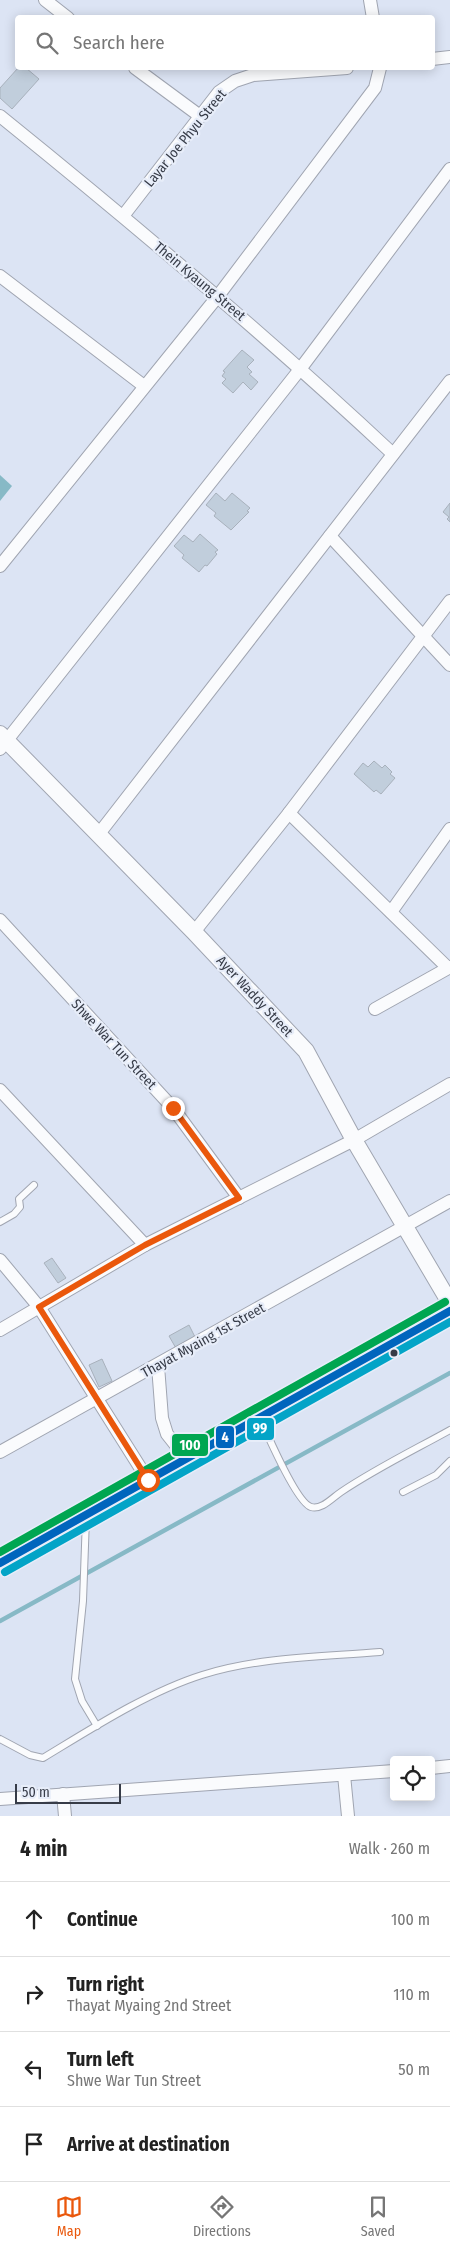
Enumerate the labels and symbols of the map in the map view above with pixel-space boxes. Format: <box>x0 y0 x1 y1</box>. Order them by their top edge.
street label: Layar Joe Phyu Street <box>141 86 230 191</box>
street label: Thein Kyaung Street <box>150 238 249 325</box>
street label: Ayer Waddy Street <box>213 952 297 1041</box>
street label: Shwe War Tun Street <box>67 996 160 1093</box>
route end <box>162 1097 185 1120</box>
street label: Thayat Myaing 1st Street <box>138 1299 268 1381</box>
unlabelled marker <box>389 1348 399 1358</box>
line badge: 99 <box>246 1417 275 1441</box>
text: 99 <box>253 1420 267 1437</box>
line badge: 4 <box>215 1425 235 1449</box>
text: 4 <box>221 1429 229 1446</box>
line badge: 100 <box>171 1433 209 1457</box>
text: 100 <box>179 1437 201 1454</box>
route start <box>137 1469 160 1492</box>
scale bar <box>15 1781 121 1804</box>

